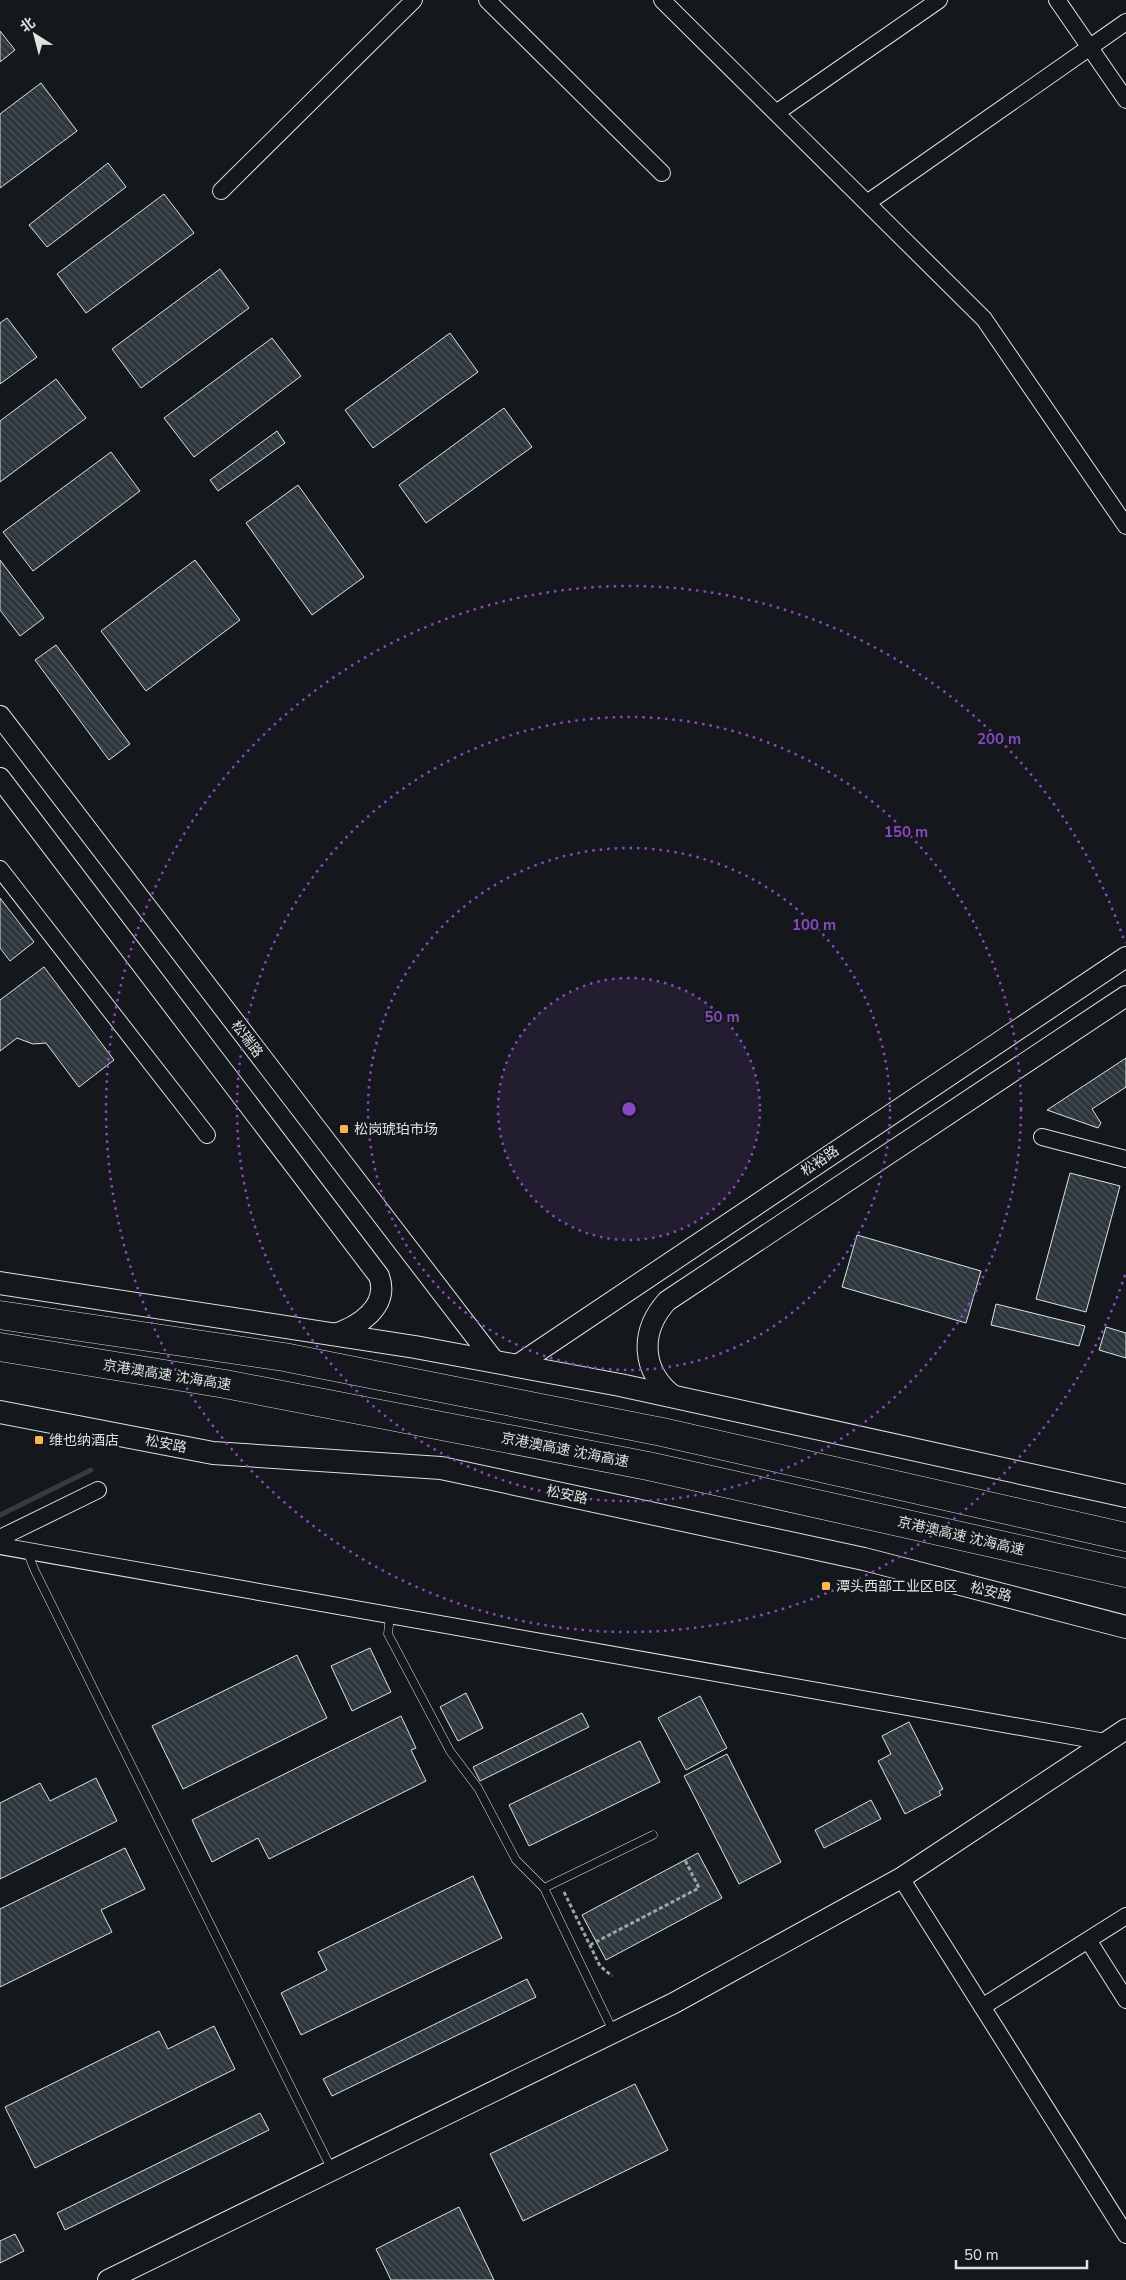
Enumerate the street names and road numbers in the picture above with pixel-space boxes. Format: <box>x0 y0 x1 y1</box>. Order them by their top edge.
street label: 松瑞路 <box>227 1017 267 1061</box>
street label: 松裕路 <box>797 1141 843 1181</box>
street label: 京港澳高速 沈海高速 <box>102 1355 232 1395</box>
street label: 京港澳高速 沈海高速 <box>500 1428 630 1472</box>
street label: 松安路 <box>144 1431 188 1457</box>
street label: 松安路 <box>544 1481 590 1509</box>
street label: 京港澳高速 沈海高速 <box>896 1512 1026 1560</box>
street label: 松安路 <box>968 1578 1014 1606</box>

